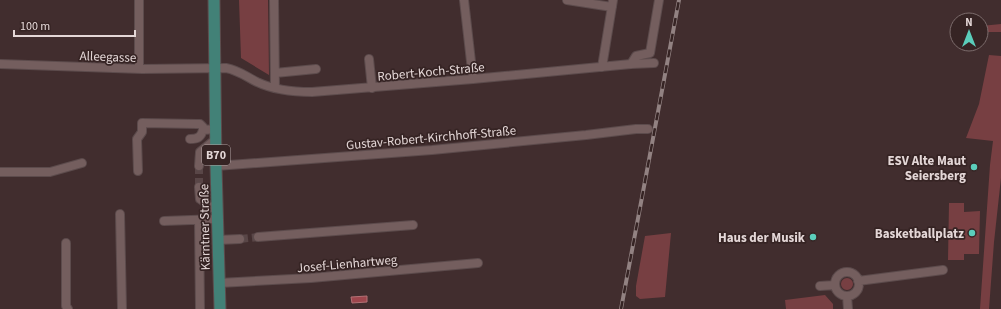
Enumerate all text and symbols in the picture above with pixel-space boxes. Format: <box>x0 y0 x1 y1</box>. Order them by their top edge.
scale bar <box>14 12 135 38</box>
north arrow <box>949 12 989 52</box>
text: N <box>965 15 973 30</box>
text: 100 m <box>20 18 50 35</box>
street label: Alleegasse <box>79 47 137 67</box>
street label: Robert-Koch-Straße <box>377 58 485 86</box>
street label: Gustav-Robert-Kirchhoff-Straße <box>345 122 517 154</box>
road number: B70 <box>202 145 230 165</box>
place label: ESV Alte Maut Seiersberg <box>887 152 966 185</box>
marker: ESV Alte Maut Seiersberg <box>969 162 979 172</box>
street label: Kärntner Straße <box>195 184 215 270</box>
place label: Basketballplatz <box>875 225 964 243</box>
marker: Basketballplatz <box>967 228 977 238</box>
place label: Haus der Musik <box>718 229 806 247</box>
marker: Haus der Musik <box>808 232 818 242</box>
street label: Josef-Lienhartweg <box>296 251 398 277</box>

